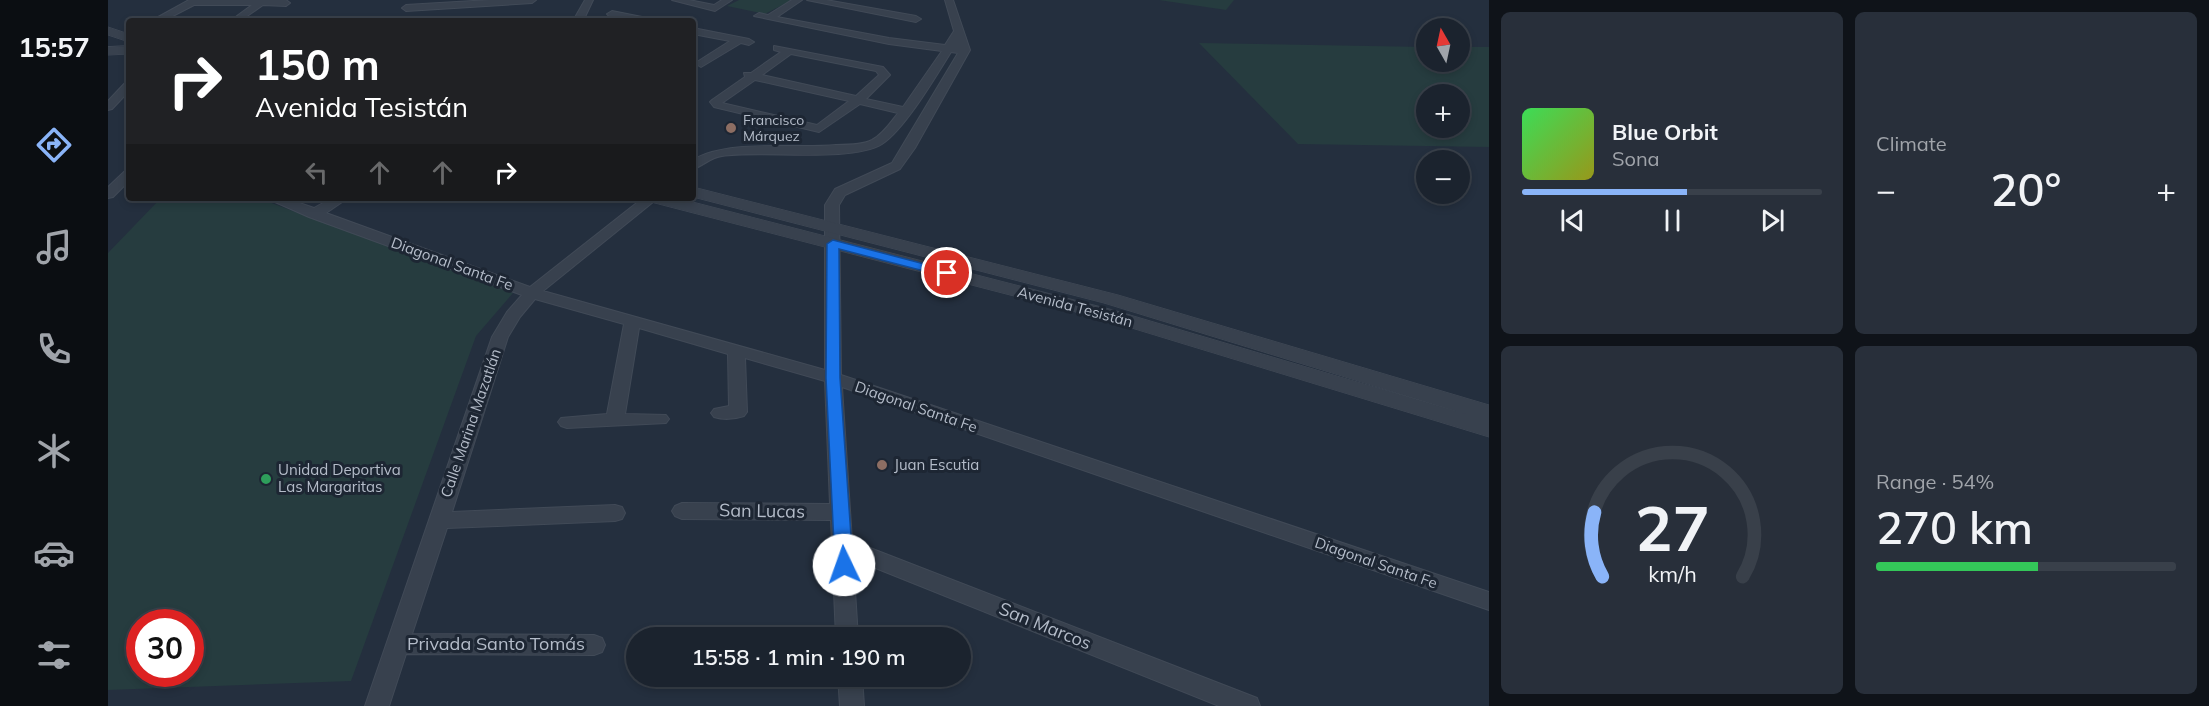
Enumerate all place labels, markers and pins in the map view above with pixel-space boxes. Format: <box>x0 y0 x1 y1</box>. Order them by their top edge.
place label: Francisco Márquez <box>743 111 804 145</box>
marker: Francisco Márquez <box>724 121 738 135</box>
pin <box>921 247 972 298</box>
place label: Juan Escutia <box>894 455 979 474</box>
marker: Juan Escutia <box>875 458 889 472</box>
place label: Unidad Deportiva Las Margaritas <box>278 460 401 496</box>
marker: Unidad Deportiva Las Margaritas <box>259 472 273 486</box>

